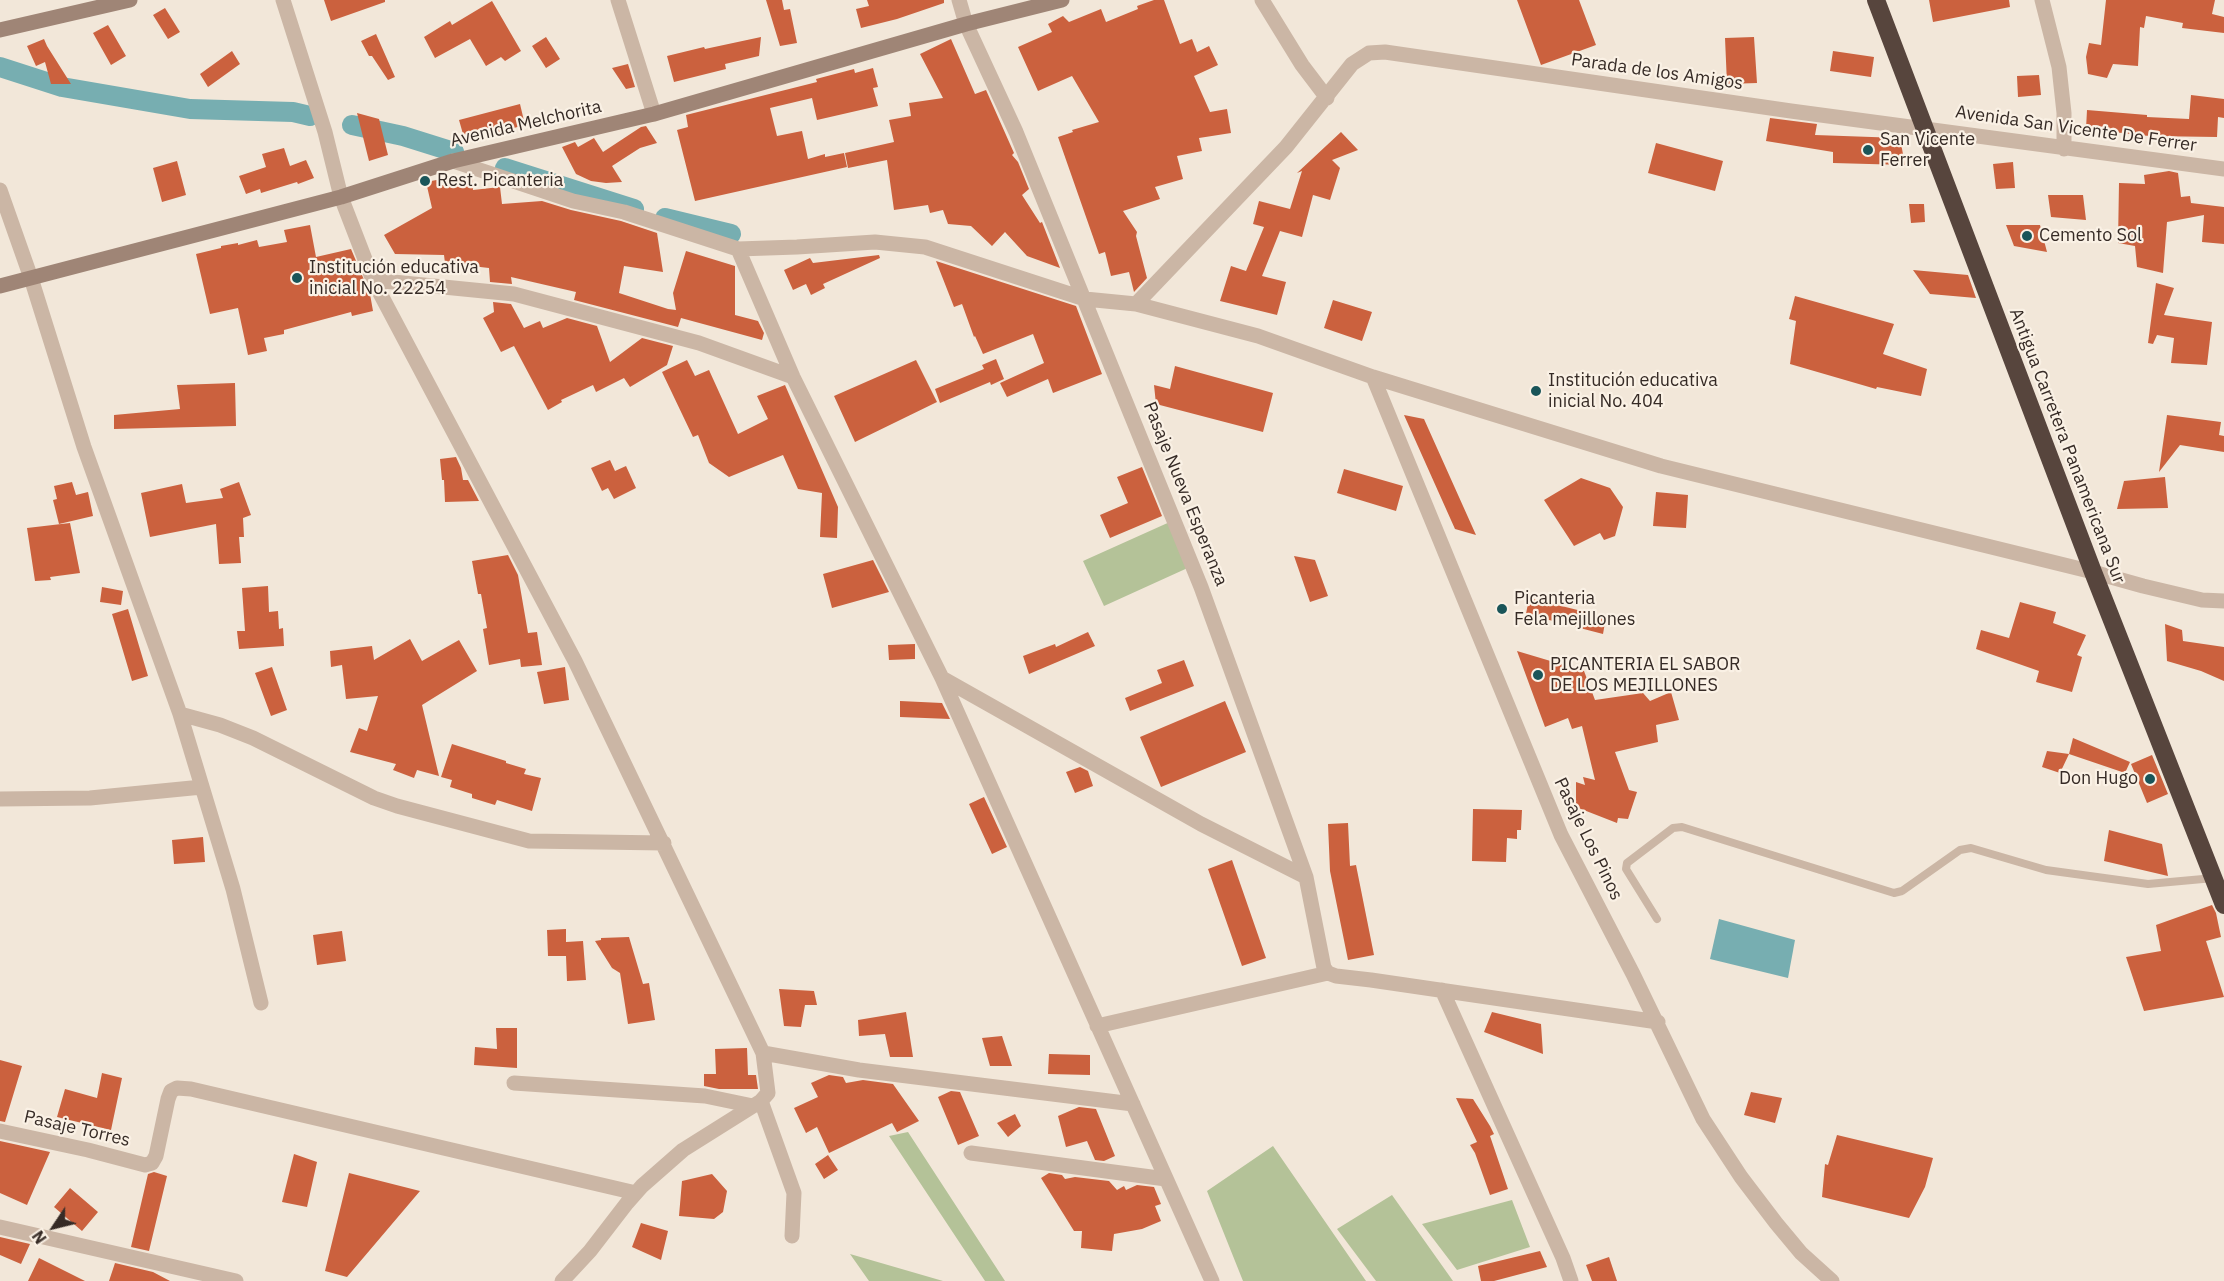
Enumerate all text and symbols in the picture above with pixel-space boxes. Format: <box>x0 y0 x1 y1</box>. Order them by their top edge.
street label: Parada de los Amigos <box>1570 49 1744 95</box>
street label: Avenida Melchorita <box>448 96 604 152</box>
street label: Avenida San Vicente De Ferrer <box>1954 101 2198 157</box>
place label: San Vicente Ferrer <box>1880 129 1975 172</box>
marker: San Vicente Ferrer <box>1861 143 1875 157</box>
place label: Rest. Picanteria <box>437 170 563 192</box>
marker: Rest. Picanteria <box>418 174 432 188</box>
place label: Cemento Sol <box>2039 225 2142 247</box>
marker: Cemento Sol <box>2020 229 2034 243</box>
place label: Institución educativa inicial No. 22254 <box>309 257 479 300</box>
marker: Institución educativa inicial No. 22254 <box>290 271 304 285</box>
street label: Antigua Carretera Panamericana Sur <box>2004 305 2130 587</box>
place label: Institución educativa inicial No. 404 <box>1548 370 1718 412</box>
marker: Institución educativa inicial No. 404 <box>1529 384 1543 398</box>
street label: Pasaje Nueva Esperanza <box>1138 399 1232 589</box>
place label: Picanteria Fela mejillones <box>1514 588 1635 630</box>
marker: Picanteria Fela mejillones <box>1495 602 1509 616</box>
place label: PICANTERIA EL SABOR DE LOS MEJILLONES <box>1550 654 1741 696</box>
marker: PICANTERIA EL SABOR DE LOS MEJILLONES <box>1531 668 1545 682</box>
place label: Don Hugo <box>2059 768 2138 790</box>
marker: Don Hugo <box>2143 772 2157 786</box>
street label: Pasaje Los Pinos <box>1549 774 1627 904</box>
street label: Pasaje Torres <box>22 1106 132 1152</box>
north arrow <box>24 1197 84 1257</box>
text: N <box>28 1227 51 1248</box>

